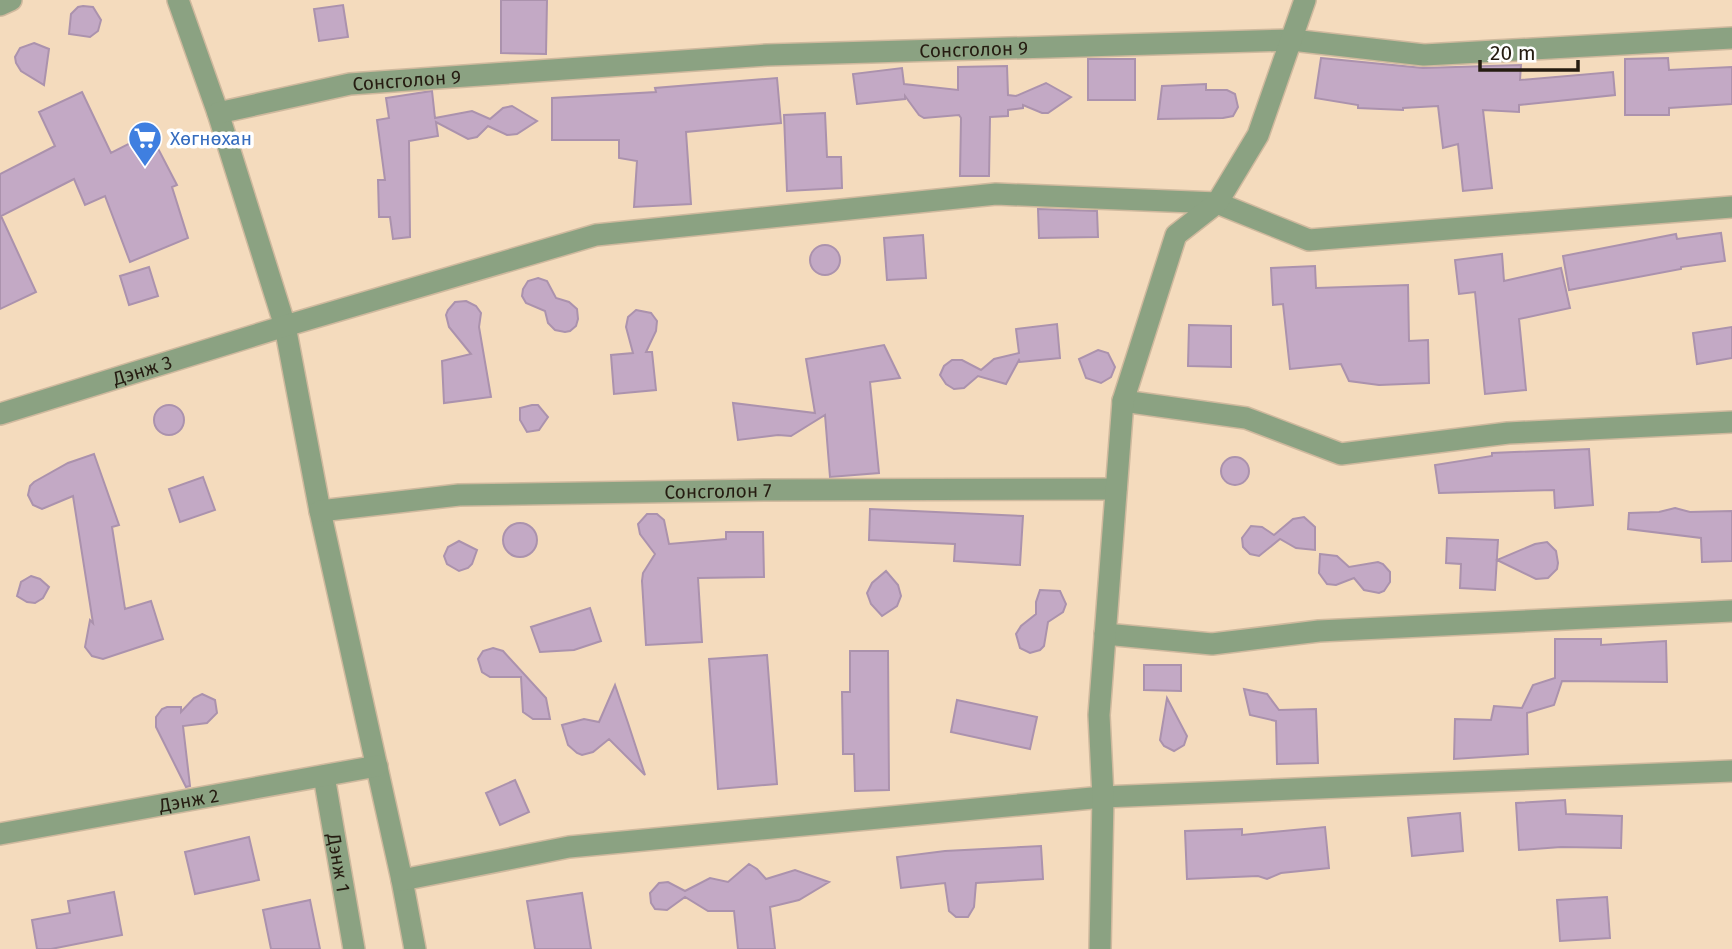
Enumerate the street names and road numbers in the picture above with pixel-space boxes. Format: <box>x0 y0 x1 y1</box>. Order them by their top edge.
street label: Сонсголон 9 <box>919 36 1028 62</box>
street label: Сонсголон 9 <box>352 65 462 95</box>
street label: Дэнж 3 <box>109 350 175 390</box>
street label: Сонсголон 7 <box>664 478 772 503</box>
street label: Дэнж 2 <box>156 783 221 817</box>
street label: Дэнж 1 <box>322 831 355 894</box>

